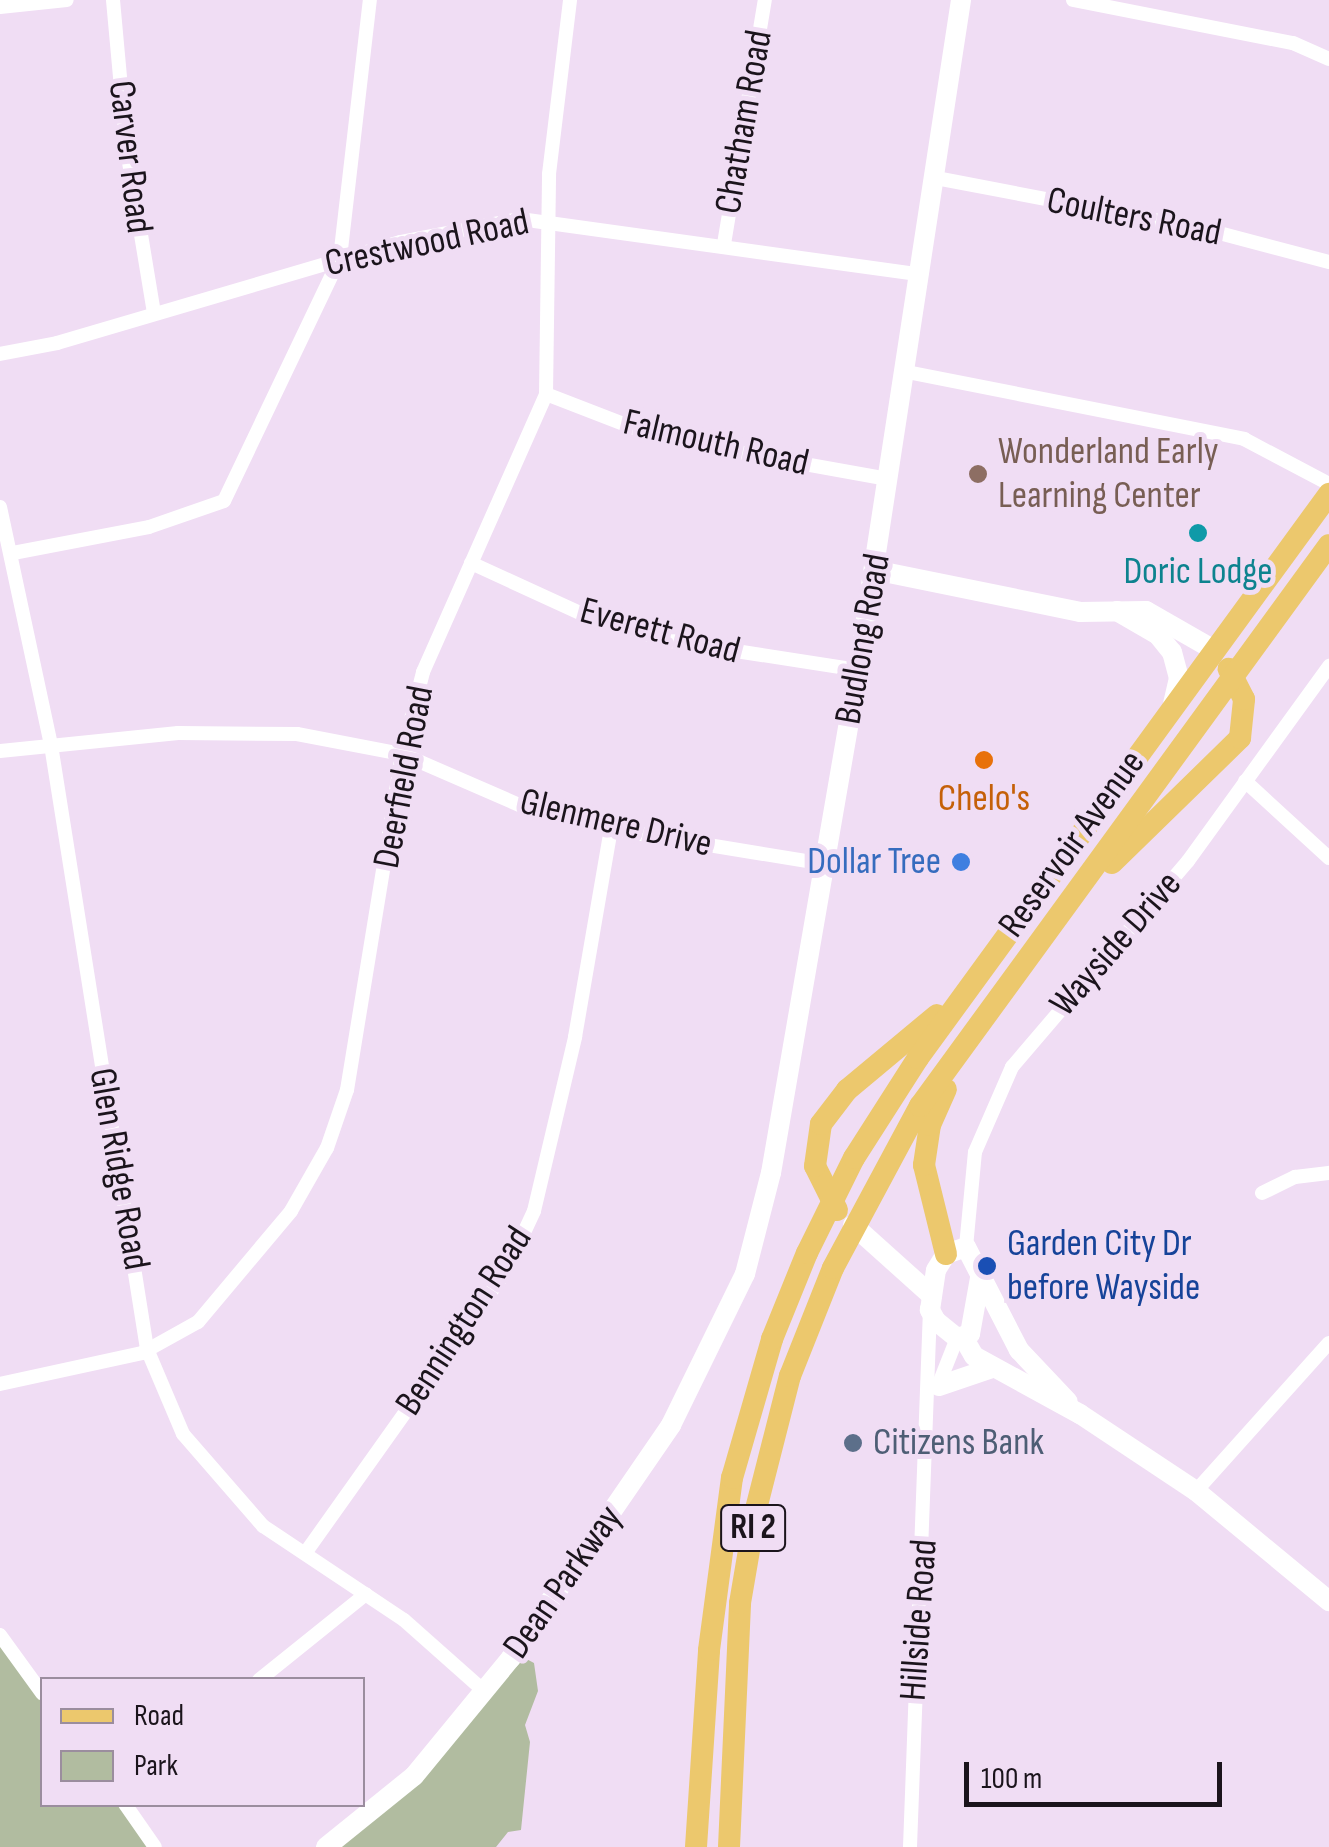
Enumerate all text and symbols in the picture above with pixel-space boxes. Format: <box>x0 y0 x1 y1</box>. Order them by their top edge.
street label: Chatham Road <box>705 27 783 217</box>
street label: Carver Road <box>98 78 162 236</box>
street label: Coulters Road <box>1043 178 1225 256</box>
street label: Crestwood Road <box>321 199 533 287</box>
street label: Falmouth Road <box>619 400 813 486</box>
place label: Wonderland Early Learning Center <box>998 429 1218 518</box>
marker: Wonderland Early Learning Center <box>967 463 989 485</box>
marker: Doric Lodge <box>1187 522 1209 544</box>
place label: Doric Lodge <box>1123 549 1273 595</box>
street label: Budlong Road <box>826 550 900 728</box>
street label: Everett Road <box>575 588 745 674</box>
street label: Deerfield Road <box>364 682 444 872</box>
street label: Reservoir Avenue <box>989 742 1155 946</box>
marker: Chelo's <box>973 749 995 771</box>
place label: Chelo's <box>938 776 1030 822</box>
street label: Glenmere Drive <box>516 779 716 867</box>
place label: Dollar Tree <box>807 839 941 885</box>
marker: Dollar Tree <box>950 851 972 873</box>
street label: Wayside Drive <box>1041 862 1191 1026</box>
street label: Glen Ridge Road <box>79 1065 159 1273</box>
street label: Bennington Road <box>386 1218 542 1424</box>
place label: Garden City Dr before Wayside <box>1007 1221 1200 1310</box>
marker: Garden City Dr before Wayside <box>976 1255 998 1277</box>
place label: Citizens Bank <box>873 1420 1044 1466</box>
marker: Citizens Bank <box>842 1432 864 1454</box>
street label: Dean Parkway <box>494 1497 632 1667</box>
road number: RI 2 <box>718 1498 788 1558</box>
street label: Hillside Road <box>891 1538 947 1702</box>
legend <box>40 1677 365 1807</box>
text: Road <box>134 1698 184 1734</box>
scale bar <box>969 1742 1226 1804</box>
text: Park <box>134 1748 178 1784</box>
text: 100 m <box>981 1761 1042 1797</box>

